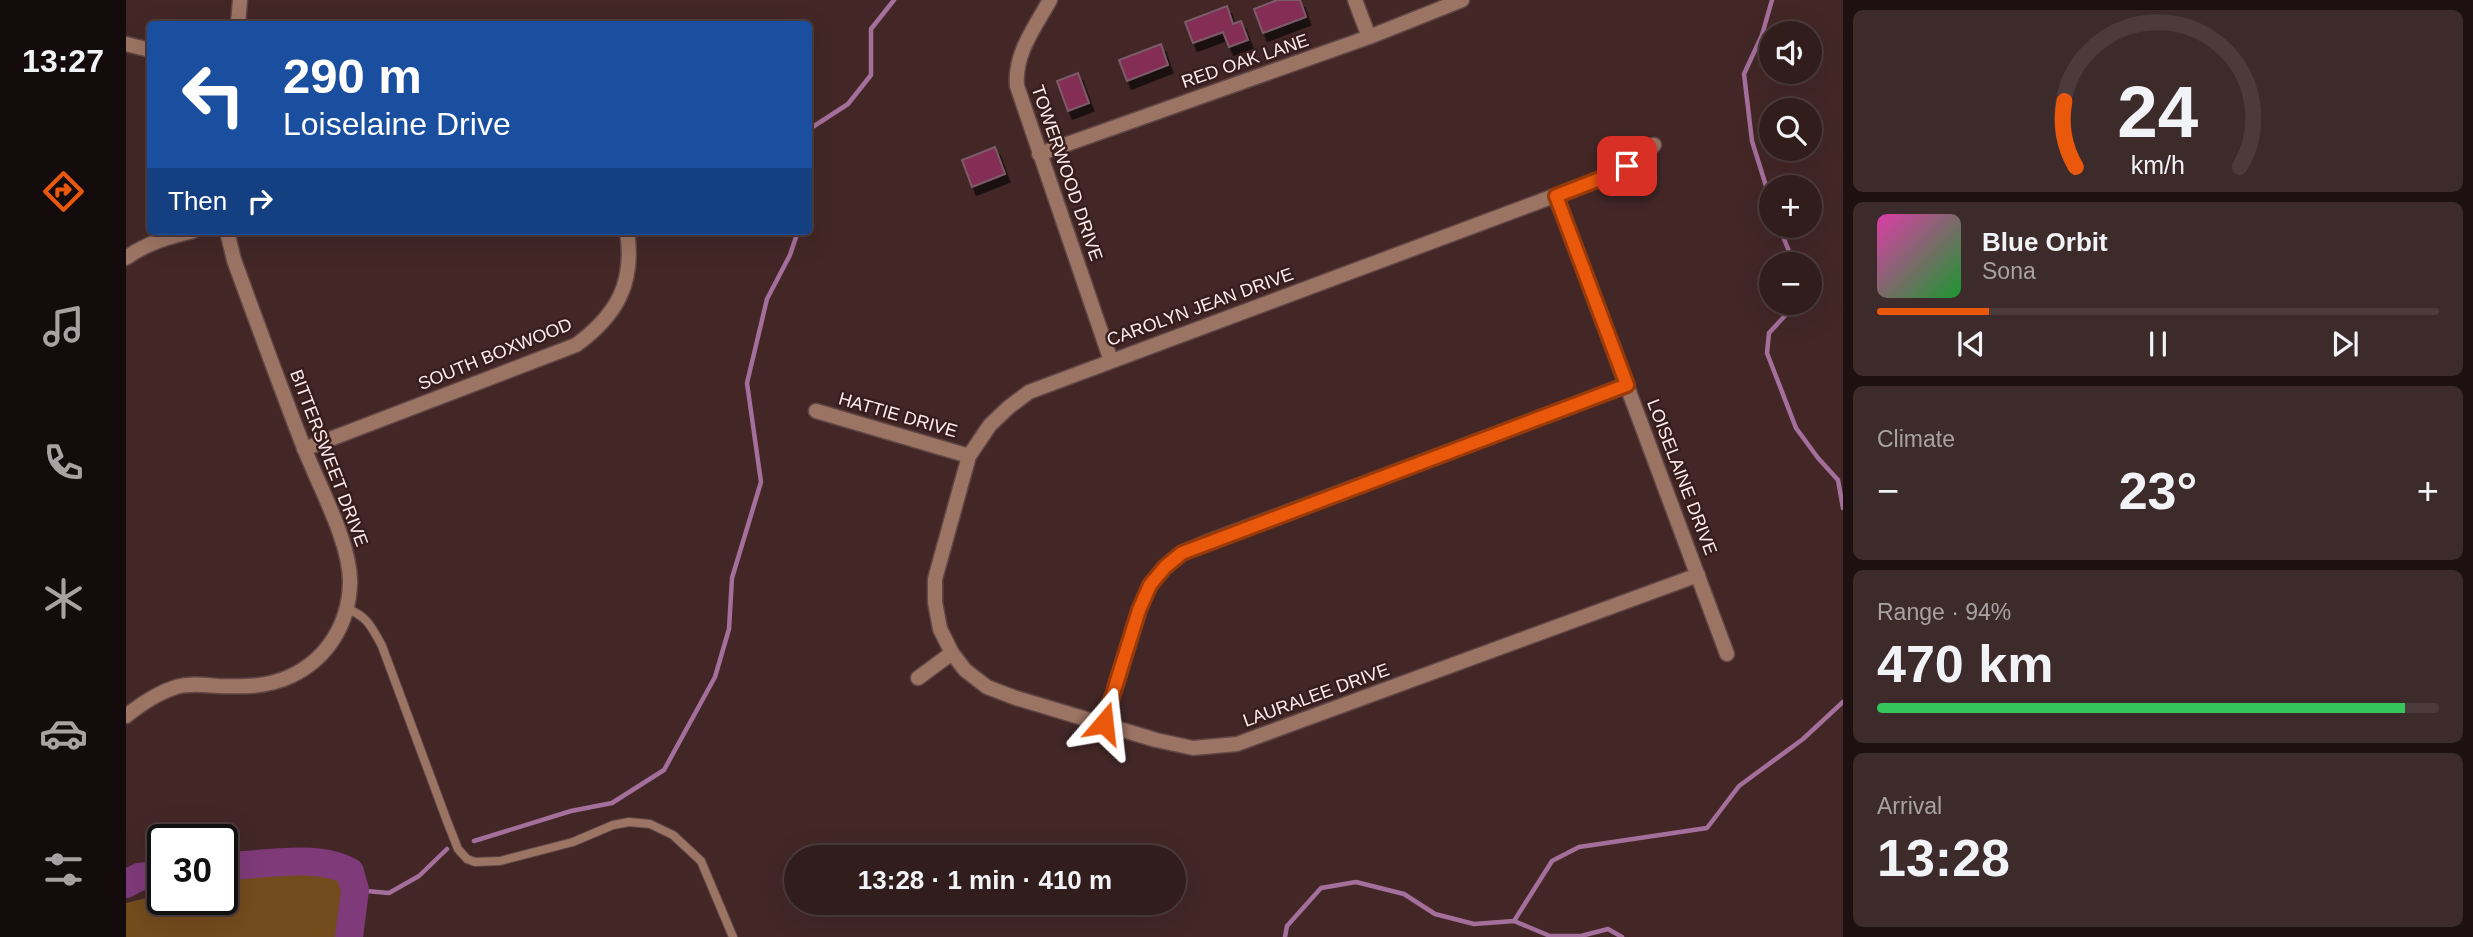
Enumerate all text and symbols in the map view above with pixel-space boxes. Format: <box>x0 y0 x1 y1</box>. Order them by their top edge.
map controls <box>1759 21 1822 315</box>
button: sound <box>1759 21 1822 84</box>
street label: RED OAK LANE <box>1179 30 1311 92</box>
text: 13:27 <box>22 43 104 79</box>
icon: left <box>168 49 259 140</box>
text: 290 m <box>283 49 422 103</box>
text: 24 <box>2118 71 2199 152</box>
street label: TOWERWOOD DRIVE <box>1028 83 1106 263</box>
button: search <box>1759 98 1822 161</box>
text: Loiselaine Drive <box>283 106 511 142</box>
pin <box>1597 136 1657 196</box>
icon: arrive <box>1608 147 1646 185</box>
text: km/h <box>2131 151 2185 179</box>
icon: directions <box>39 167 88 216</box>
button: + <box>1759 175 1822 238</box>
icon: right <box>241 182 279 220</box>
text: Then <box>168 186 227 216</box>
text: Blue Orbit <box>1982 227 2108 257</box>
button: − <box>1759 252 1822 315</box>
text: Sona <box>1982 258 2036 284</box>
street label: CAROLYN JEAN DRIVE <box>1104 264 1296 350</box>
icon: music <box>39 302 88 351</box>
street label: SOUTH BOXWOOD <box>415 314 575 394</box>
icon: previous <box>1952 325 1990 363</box>
icon: pause <box>2139 325 2177 363</box>
icon: next <box>2326 325 2364 363</box>
street label: BITTERSWEET DRIVE <box>286 367 372 549</box>
street label: HATTIE DRIVE <box>836 388 960 442</box>
street label: LOISELAINE DRIVE <box>1643 396 1721 558</box>
text: Climate <box>1877 426 1955 452</box>
icon: phone <box>39 438 88 487</box>
text: 23° <box>2119 462 2197 520</box>
text: − <box>1877 470 1899 512</box>
text: + <box>2417 470 2439 512</box>
icon: climate <box>39 574 88 623</box>
text: Range · 94% <box>1877 599 2011 625</box>
text: 470 km <box>1877 635 2053 693</box>
street label: LAURALEE DRIVE <box>1240 659 1392 731</box>
position arrow <box>1067 686 1141 760</box>
icon: car <box>39 709 88 758</box>
text: Arrival <box>1877 793 1942 819</box>
speed limit sign: 30 <box>147 824 238 915</box>
text: 13:28 <box>1877 829 2010 887</box>
icon: filters <box>39 845 88 894</box>
text: 13:28 · 1 min · 410 m <box>858 865 1112 895</box>

